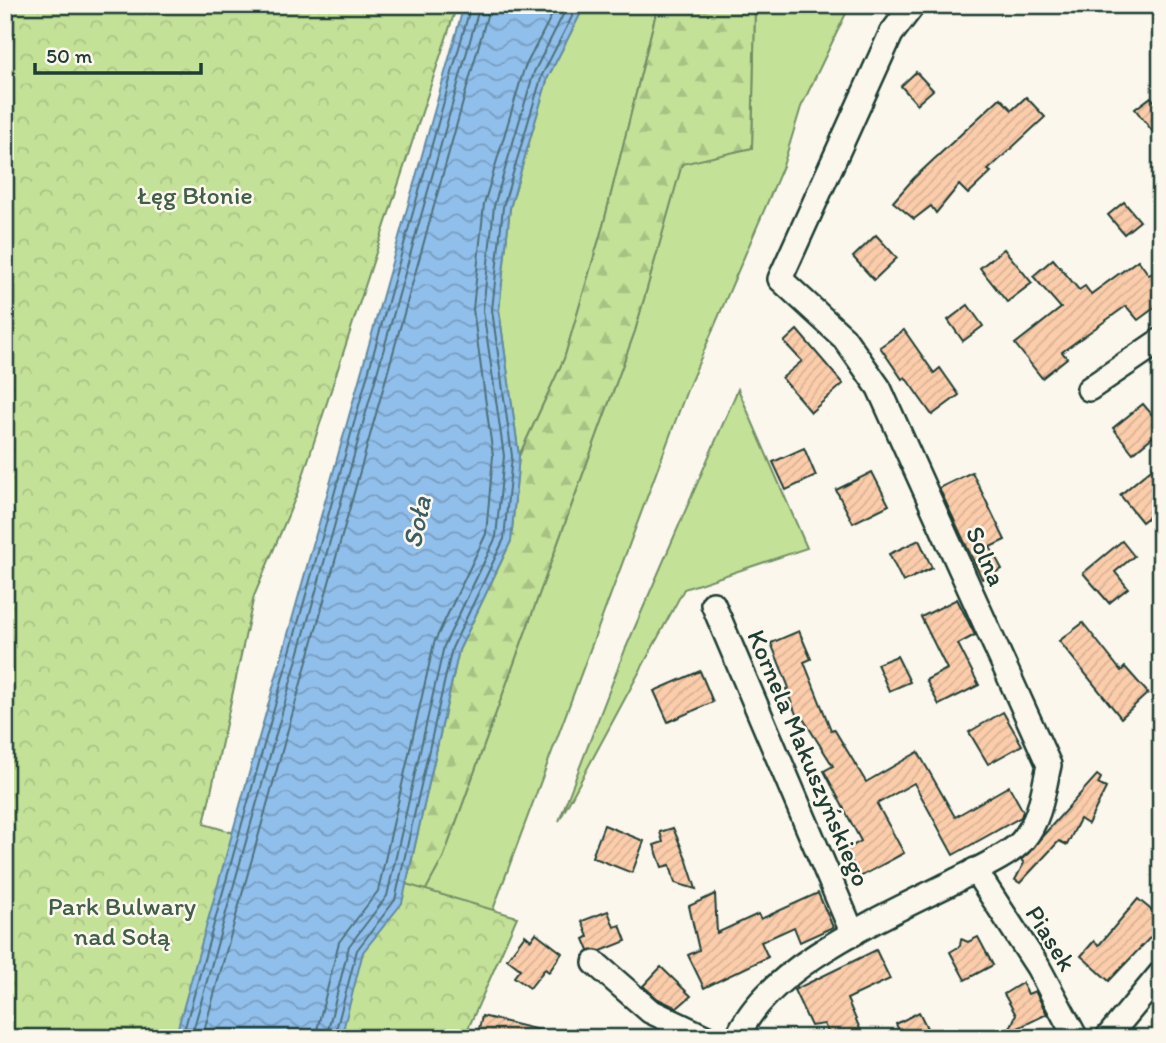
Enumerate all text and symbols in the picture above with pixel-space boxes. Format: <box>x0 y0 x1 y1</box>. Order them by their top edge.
scale bar <box>35 32 201 76</box>
text: 50 m <box>46 43 93 68</box>
park label: Łęg Błonie <box>137 179 253 211</box>
water label: Soła <box>394 492 438 551</box>
street label: Solna <box>959 521 1013 591</box>
street label: Kornela Makuszyńskiego <box>740 625 878 891</box>
park label: Park Bulwary nad Sołą <box>48 890 196 952</box>
street label: Piasek <box>1018 899 1084 977</box>

